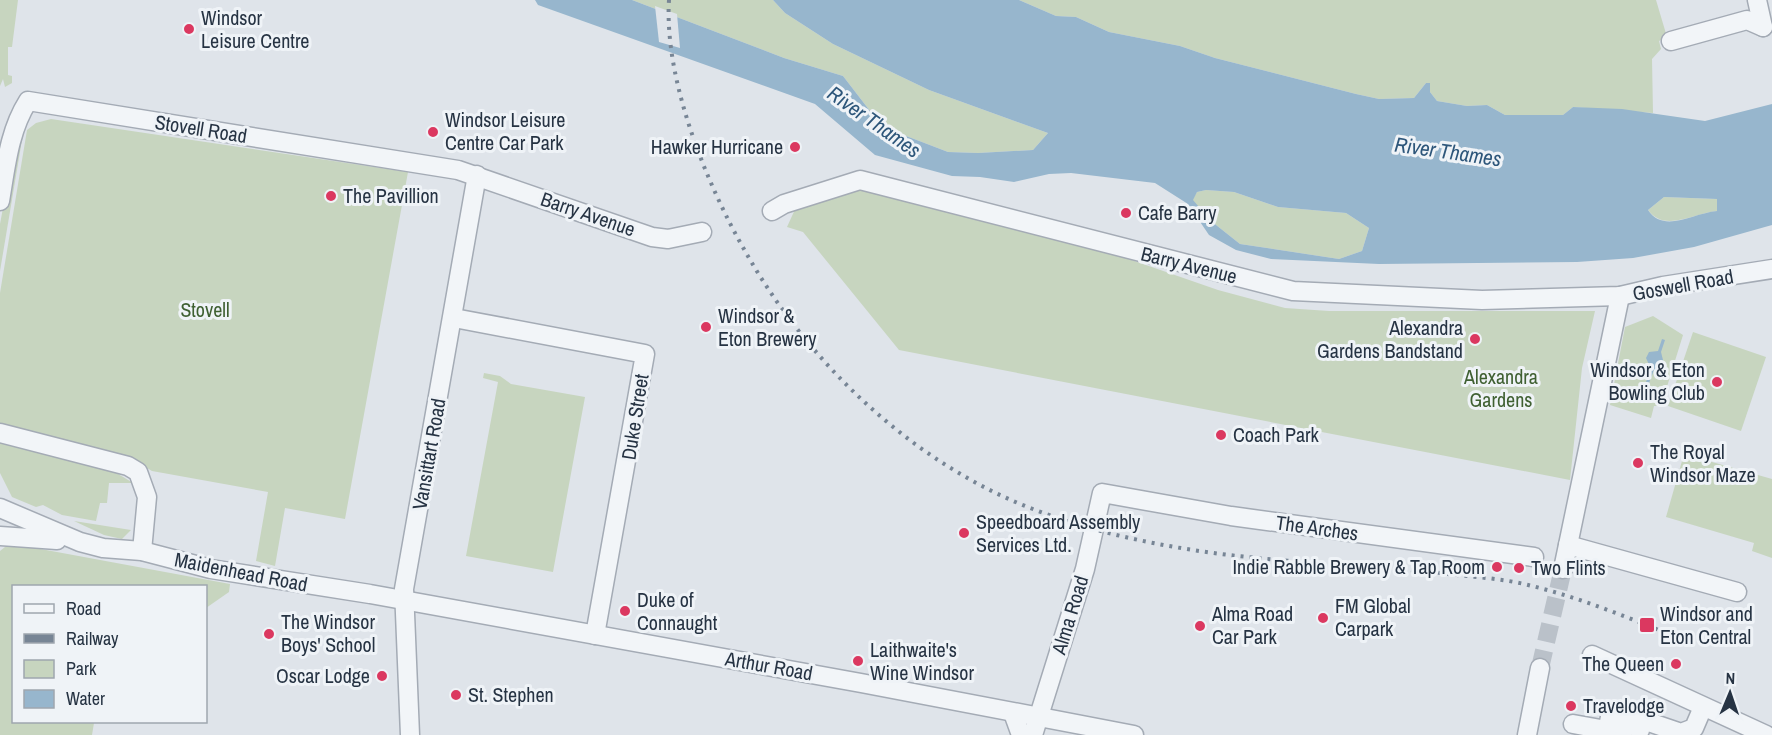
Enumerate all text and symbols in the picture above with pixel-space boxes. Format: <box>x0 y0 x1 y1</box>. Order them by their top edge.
place label: Windsor Leisure Centre <box>201 4 309 54</box>
marker: Windsor Leisure Centre <box>182 22 196 36</box>
water label: River Thames <box>822 79 927 165</box>
place label: Windsor Leisure Centre Car Park <box>445 106 565 156</box>
street label: Stovell Road <box>153 108 249 149</box>
marker: Windsor Leisure Centre Car Park <box>426 125 440 139</box>
water label: River Thames <box>1393 130 1504 173</box>
place label: Hawker Hurricane <box>651 133 783 160</box>
marker: Hawker Hurricane <box>788 140 802 154</box>
place label: The Pavillion <box>343 182 439 209</box>
street label: Barry Avenue <box>537 185 639 242</box>
marker: The Pavillion <box>324 189 338 203</box>
place label: Cafe Barry <box>1138 199 1217 226</box>
marker: Cafe Barry <box>1119 206 1133 220</box>
street label: Barry Avenue <box>1138 240 1240 289</box>
street label: Goswell Road <box>1630 262 1736 307</box>
park label: Stovell <box>180 296 230 323</box>
place label: Windsor & Eton Brewery <box>718 302 817 352</box>
place label: Alexandra Gardens Bandstand <box>1317 314 1463 364</box>
marker: Windsor & Eton Brewery <box>699 320 713 334</box>
marker: Alexandra Gardens Bandstand <box>1468 332 1482 346</box>
place label: Windsor & Eton Bowling Club <box>1590 356 1705 406</box>
park label: Alexandra Gardens <box>1463 363 1538 413</box>
street label: Duke Street <box>614 372 655 462</box>
marker: Windsor & Eton Bowling Club <box>1710 375 1724 389</box>
street label: Vansittart Road <box>405 396 452 512</box>
place label: Coach Park <box>1233 421 1319 448</box>
marker: Coach Park <box>1214 428 1228 442</box>
place label: The Royal Windsor Maze <box>1650 438 1756 488</box>
marker: The Royal Windsor Maze <box>1631 456 1645 470</box>
place label: Speedboard Assembly Services Ltd. <box>976 508 1141 558</box>
street label: The Arches <box>1274 508 1360 547</box>
marker: Speedboard Assembly Services Ltd. <box>957 526 971 540</box>
street label: Maidenhead Road <box>172 545 310 598</box>
place label: Indie Rabble Brewery & Tap Room <box>1232 553 1485 580</box>
place label: Two Flints <box>1531 554 1606 581</box>
marker: Indie Rabble Brewery & Tap Room <box>1490 560 1504 574</box>
marker: Two Flints <box>1512 561 1526 575</box>
street label: Alma Road <box>1044 572 1094 659</box>
legend <box>12 585 207 723</box>
place label: Duke of Connaught <box>637 586 718 636</box>
place label: FM Global Carpark <box>1335 592 1411 642</box>
text: Road <box>66 596 101 621</box>
place label: Alma Road Car Park <box>1211 600 1293 650</box>
place label: Windsor and Eton Central <box>1660 600 1753 650</box>
marker: Duke of Connaught <box>618 604 632 618</box>
place label: The Windsor Boys' School <box>281 608 375 658</box>
marker: FM Global Carpark <box>1316 611 1330 625</box>
marker: Windsor and Eton Central <box>1638 616 1656 634</box>
marker: Alma Road Car Park <box>1193 619 1207 633</box>
text: Railway <box>66 626 119 651</box>
marker: The Windsor Boys' School <box>262 627 276 641</box>
place label: Laithwaite's Wine Windsor <box>870 636 974 686</box>
street label: Arthur Road <box>722 644 815 686</box>
place label: The Queen <box>1582 650 1664 677</box>
marker: Laithwaite's Wine Windsor <box>851 654 865 668</box>
text: Park <box>66 656 97 681</box>
marker: The Queen <box>1669 657 1683 671</box>
place label: Oscar Lodge <box>276 662 370 689</box>
north arrow <box>1700 663 1760 723</box>
text: N <box>1725 667 1736 689</box>
marker: Oscar Lodge <box>375 669 389 683</box>
place label: St. Stephen <box>468 681 554 708</box>
text: Water <box>66 686 105 711</box>
marker: St. Stephen <box>449 688 463 702</box>
place label: Travelodge <box>1583 692 1664 719</box>
marker: Travelodge <box>1564 699 1578 713</box>

